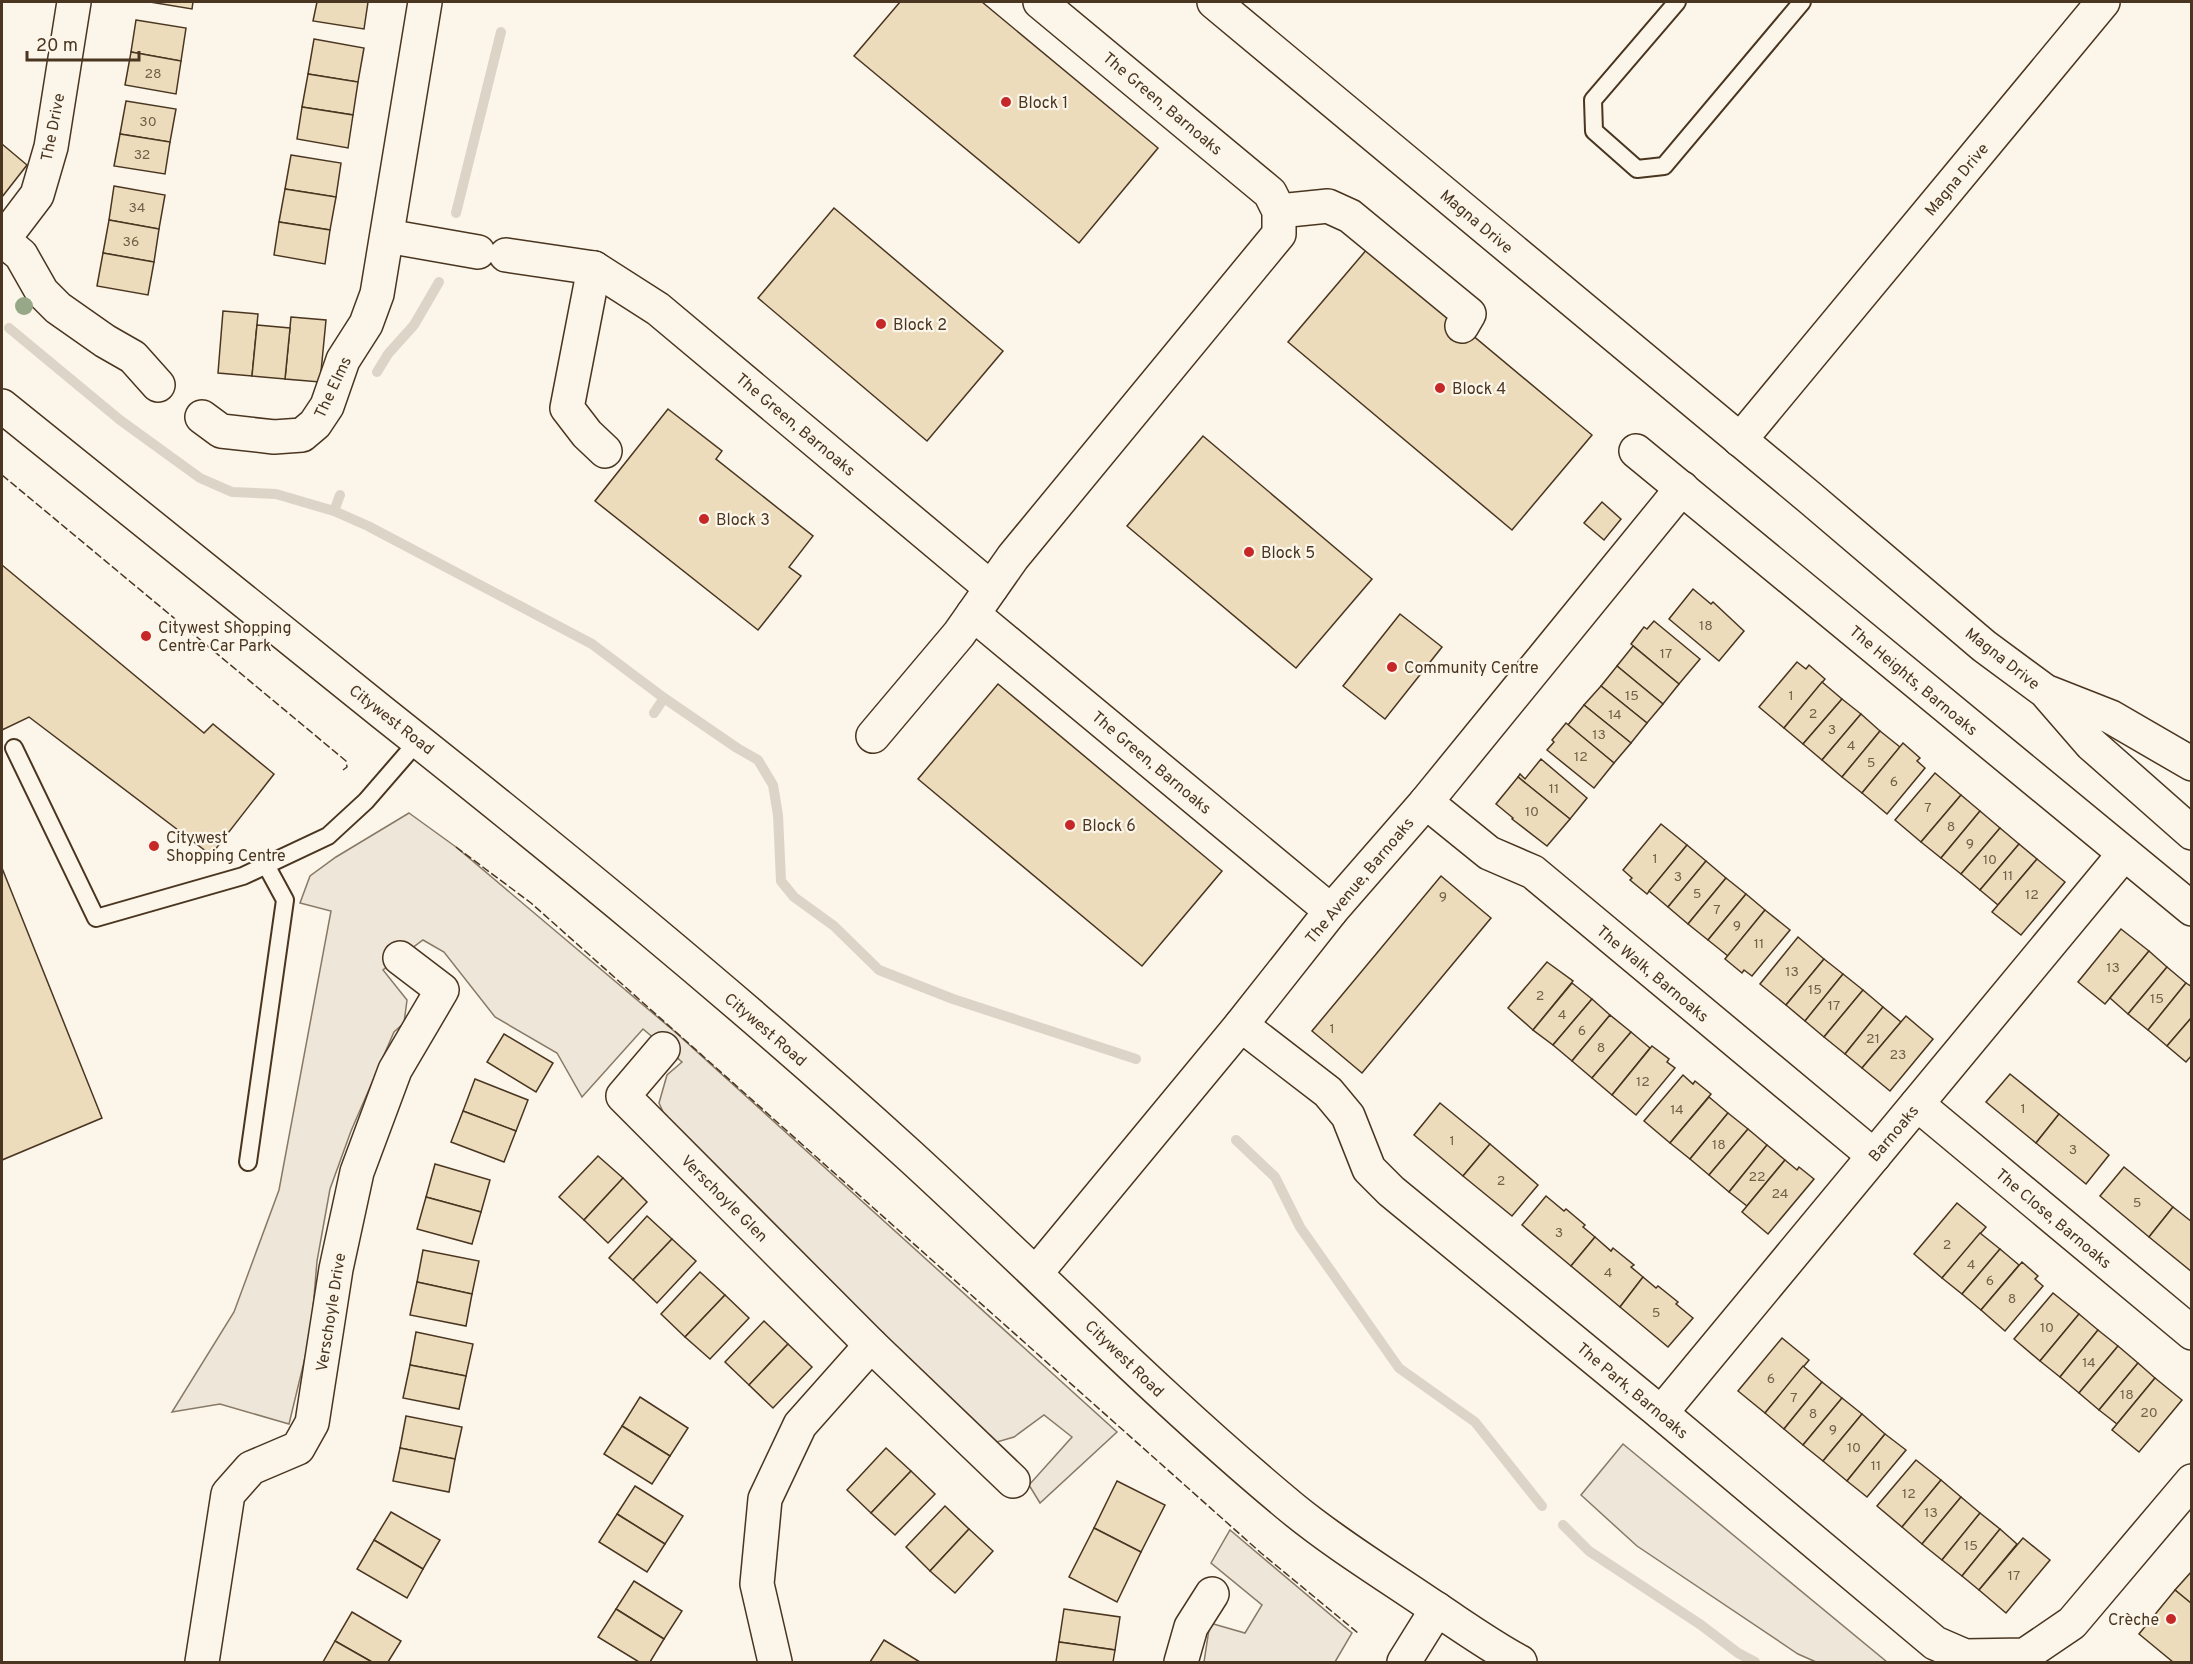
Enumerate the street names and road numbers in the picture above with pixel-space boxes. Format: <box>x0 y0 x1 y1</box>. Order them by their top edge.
street label: The Green, Barnoaks <box>1098 49 1226 160</box>
street label: The Drive <box>38 92 70 163</box>
street label: Magna Drive <box>1921 140 1994 221</box>
street label: Magna Drive <box>1435 186 1516 259</box>
street label: The Elms <box>311 354 357 422</box>
street label: The Green, Barnoaks <box>731 370 859 481</box>
street label: The Heights, Barnoaks <box>1845 622 1981 741</box>
street label: Magna Drive <box>1960 624 2043 695</box>
street label: Citywest Road <box>344 681 437 760</box>
street label: The Green, Barnoaks <box>1087 708 1215 819</box>
street label: The Avenue, Barnoaks <box>1302 814 1419 949</box>
street label: The Walk, Barnoaks <box>1592 922 1712 1027</box>
street label: Citywest Road <box>719 989 810 1072</box>
street label: Barnoaks <box>1865 1102 1924 1167</box>
street label: Verschoyle Glen <box>676 1152 771 1247</box>
street label: The Close, Barnoaks <box>1991 1165 2115 1274</box>
street label: Verschoyle Drive <box>313 1251 351 1373</box>
street label: Citywest Road <box>1080 1317 1167 1402</box>
street label: The Park, Barnoaks <box>1572 1339 1692 1444</box>

